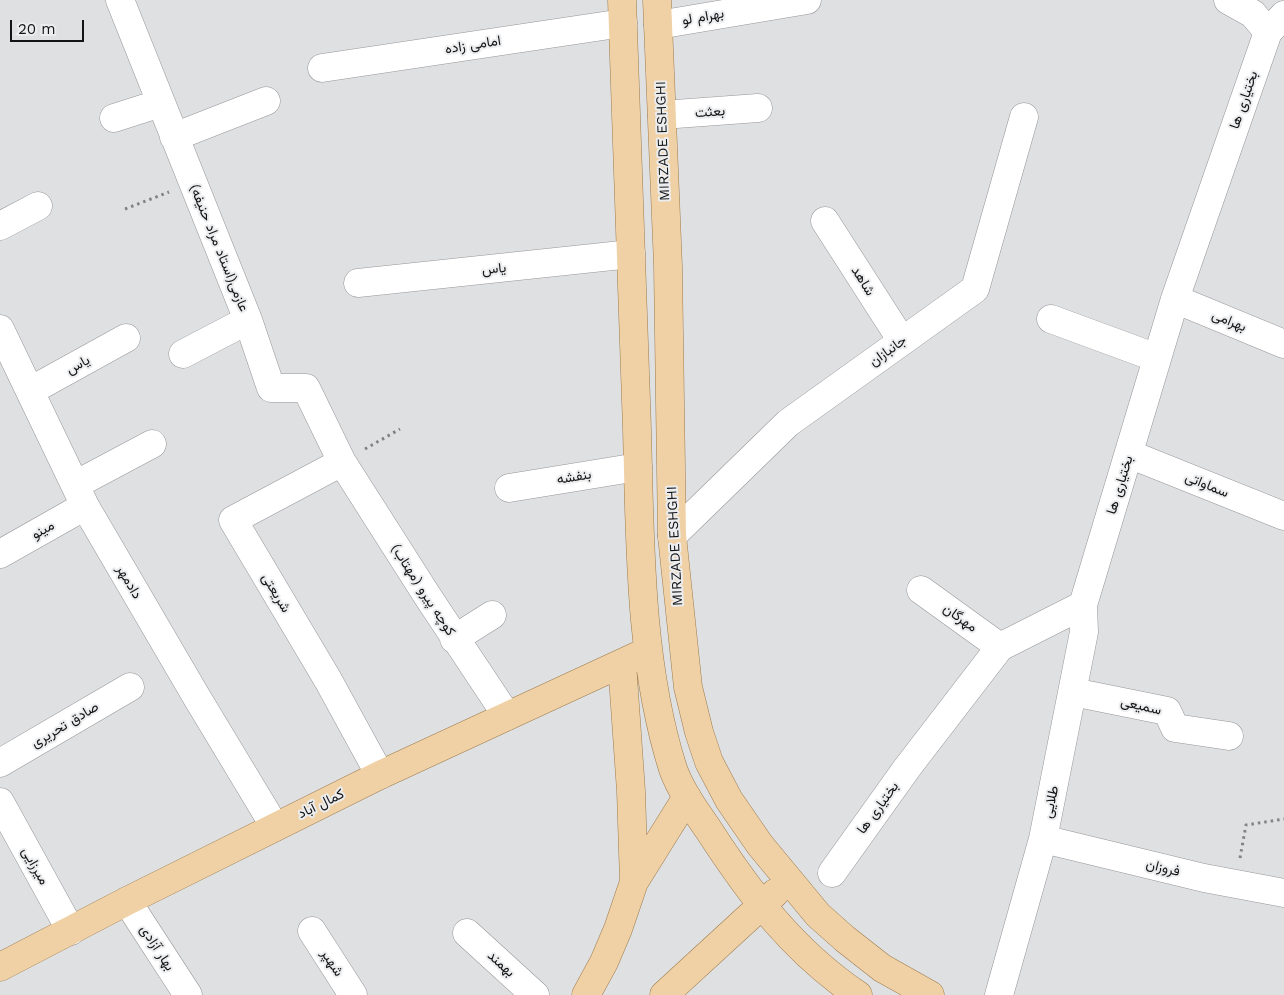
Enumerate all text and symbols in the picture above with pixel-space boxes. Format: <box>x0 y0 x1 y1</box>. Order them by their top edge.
street label: بهرام لو <box>681 5 725 29</box>
scale bar <box>12 10 86 42</box>
text: 20 m <box>18 20 56 38</box>
street label: امامی زاده <box>444 32 502 58</box>
street label: بختیاری ها <box>1226 69 1262 131</box>
street label: MIRZADE ESHGHI <box>653 81 673 201</box>
street label: بعثت <box>694 103 726 121</box>
street label: عازمی(استاد مراد حنیفه) <box>186 182 252 314</box>
street label: یاس <box>481 259 507 279</box>
street label: شاهد <box>847 263 879 299</box>
street label: بهرامی <box>1209 307 1249 335</box>
street label: جانبازان <box>866 332 910 370</box>
street label: یاس <box>63 352 93 378</box>
street label: بختیاری ها <box>1103 454 1137 516</box>
street label: بنفشه <box>555 466 593 488</box>
street label: سماواتی <box>1183 469 1231 501</box>
street label: MIRZADE ESHGHI <box>663 486 687 606</box>
street label: مینو <box>29 517 57 543</box>
street label: کوچه پیرو (مهتاب) <box>387 541 459 639</box>
street label: دادمهر <box>113 562 145 602</box>
street label: شریعتی <box>258 570 294 616</box>
street label: مهرگان <box>940 600 980 636</box>
street label: سمیعی <box>1119 693 1163 719</box>
street label: صادق تحریری <box>28 698 102 752</box>
street label: بختیاری ها <box>853 779 903 837</box>
street label: طلایی <box>1039 784 1063 820</box>
street label: کمال آباد <box>295 786 347 822</box>
street label: میرزایی <box>18 844 52 888</box>
street label: فروزان <box>1144 856 1182 880</box>
street label: بهار آزادی <box>136 922 178 974</box>
street label: شهپر <box>317 946 347 980</box>
street label: بهمند <box>484 947 518 981</box>

